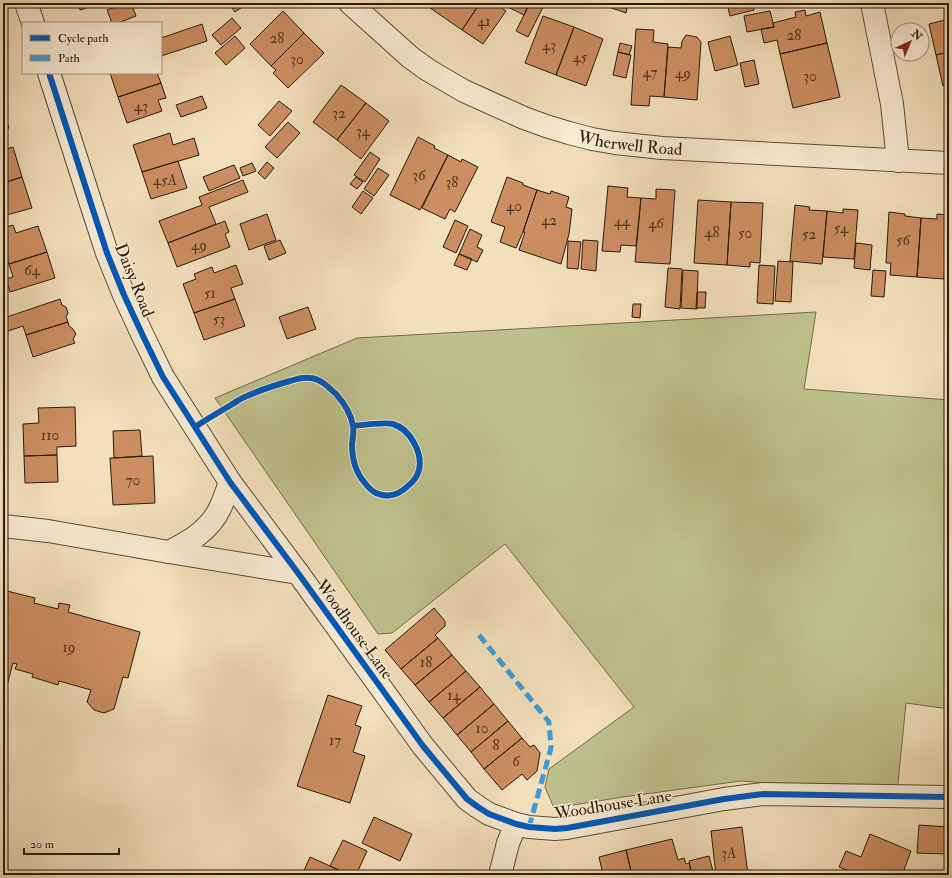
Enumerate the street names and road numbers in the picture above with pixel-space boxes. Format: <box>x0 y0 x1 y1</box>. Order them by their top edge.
street label: Wherwell Road <box>574 125 683 160</box>
street label: Daisy Road <box>109 240 159 321</box>
street label: Woodhouse Lane <box>311 575 398 683</box>
street label: Woodhouse Lane <box>552 785 673 824</box>

